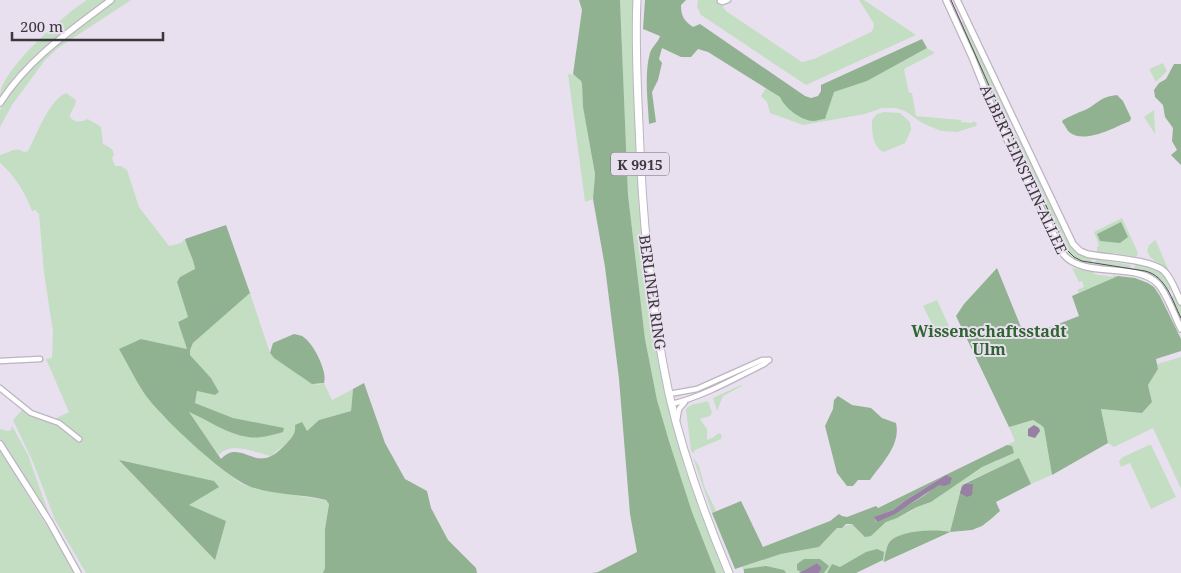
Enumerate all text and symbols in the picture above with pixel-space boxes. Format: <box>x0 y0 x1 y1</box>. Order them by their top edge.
scale bar <box>12 10 164 42</box>
text: 200 m <box>20 16 63 36</box>
street label: ALBERT-EINSTEIN-ALLEE <box>976 81 1072 257</box>
road number: K 9915 <box>611 152 669 175</box>
street label: BERLINER RING <box>635 233 671 351</box>
district label: Wissenschaftsstadt Ulm <box>911 320 1067 360</box>

